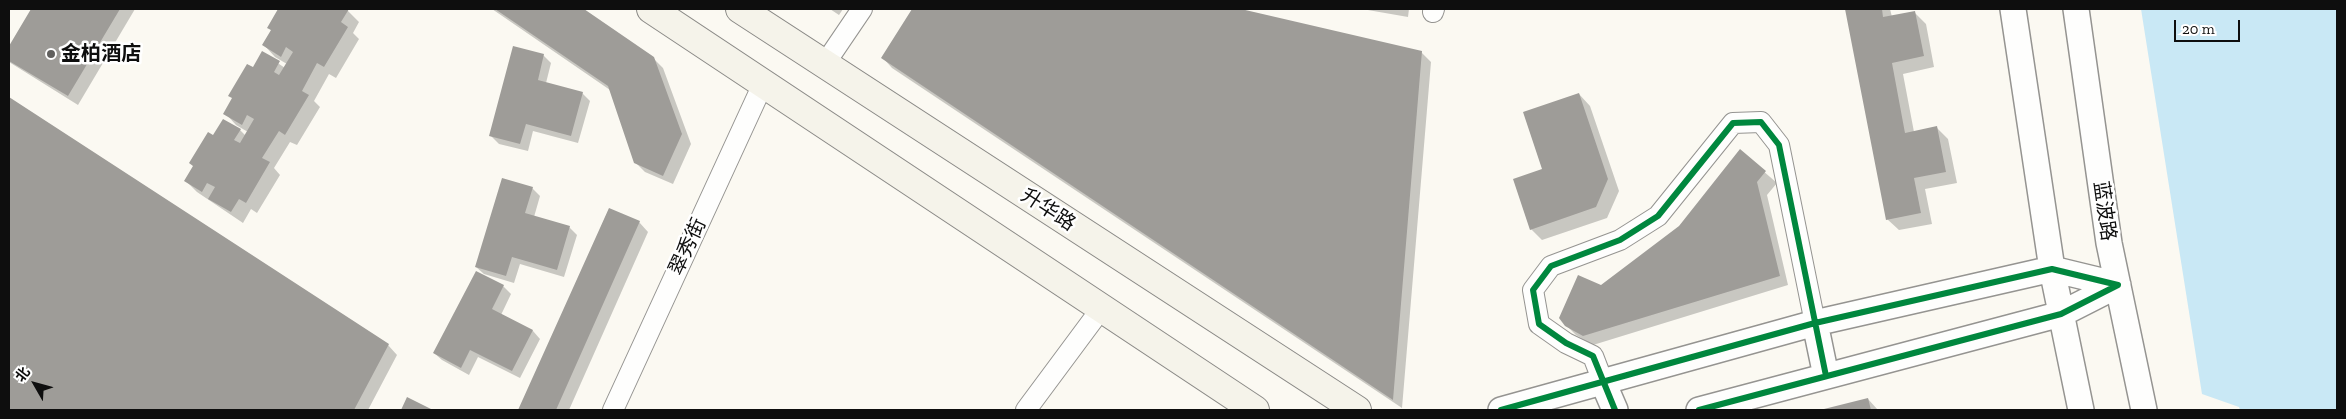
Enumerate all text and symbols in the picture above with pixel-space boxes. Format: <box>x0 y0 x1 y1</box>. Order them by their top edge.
scale bar <box>2176 10 2242 42</box>
text: 20 m <box>2182 20 2215 38</box>
place label: 金柏酒店 <box>61 42 141 66</box>
marker: 金柏酒店 <box>45 48 57 60</box>
street label: 蓝波路 <box>2088 180 2120 242</box>
street label: 升华路 <box>1016 184 1080 236</box>
street label: 翠秀街 <box>664 215 712 279</box>
north arrow <box>10 359 60 409</box>
text: 北 <box>12 364 34 385</box>

